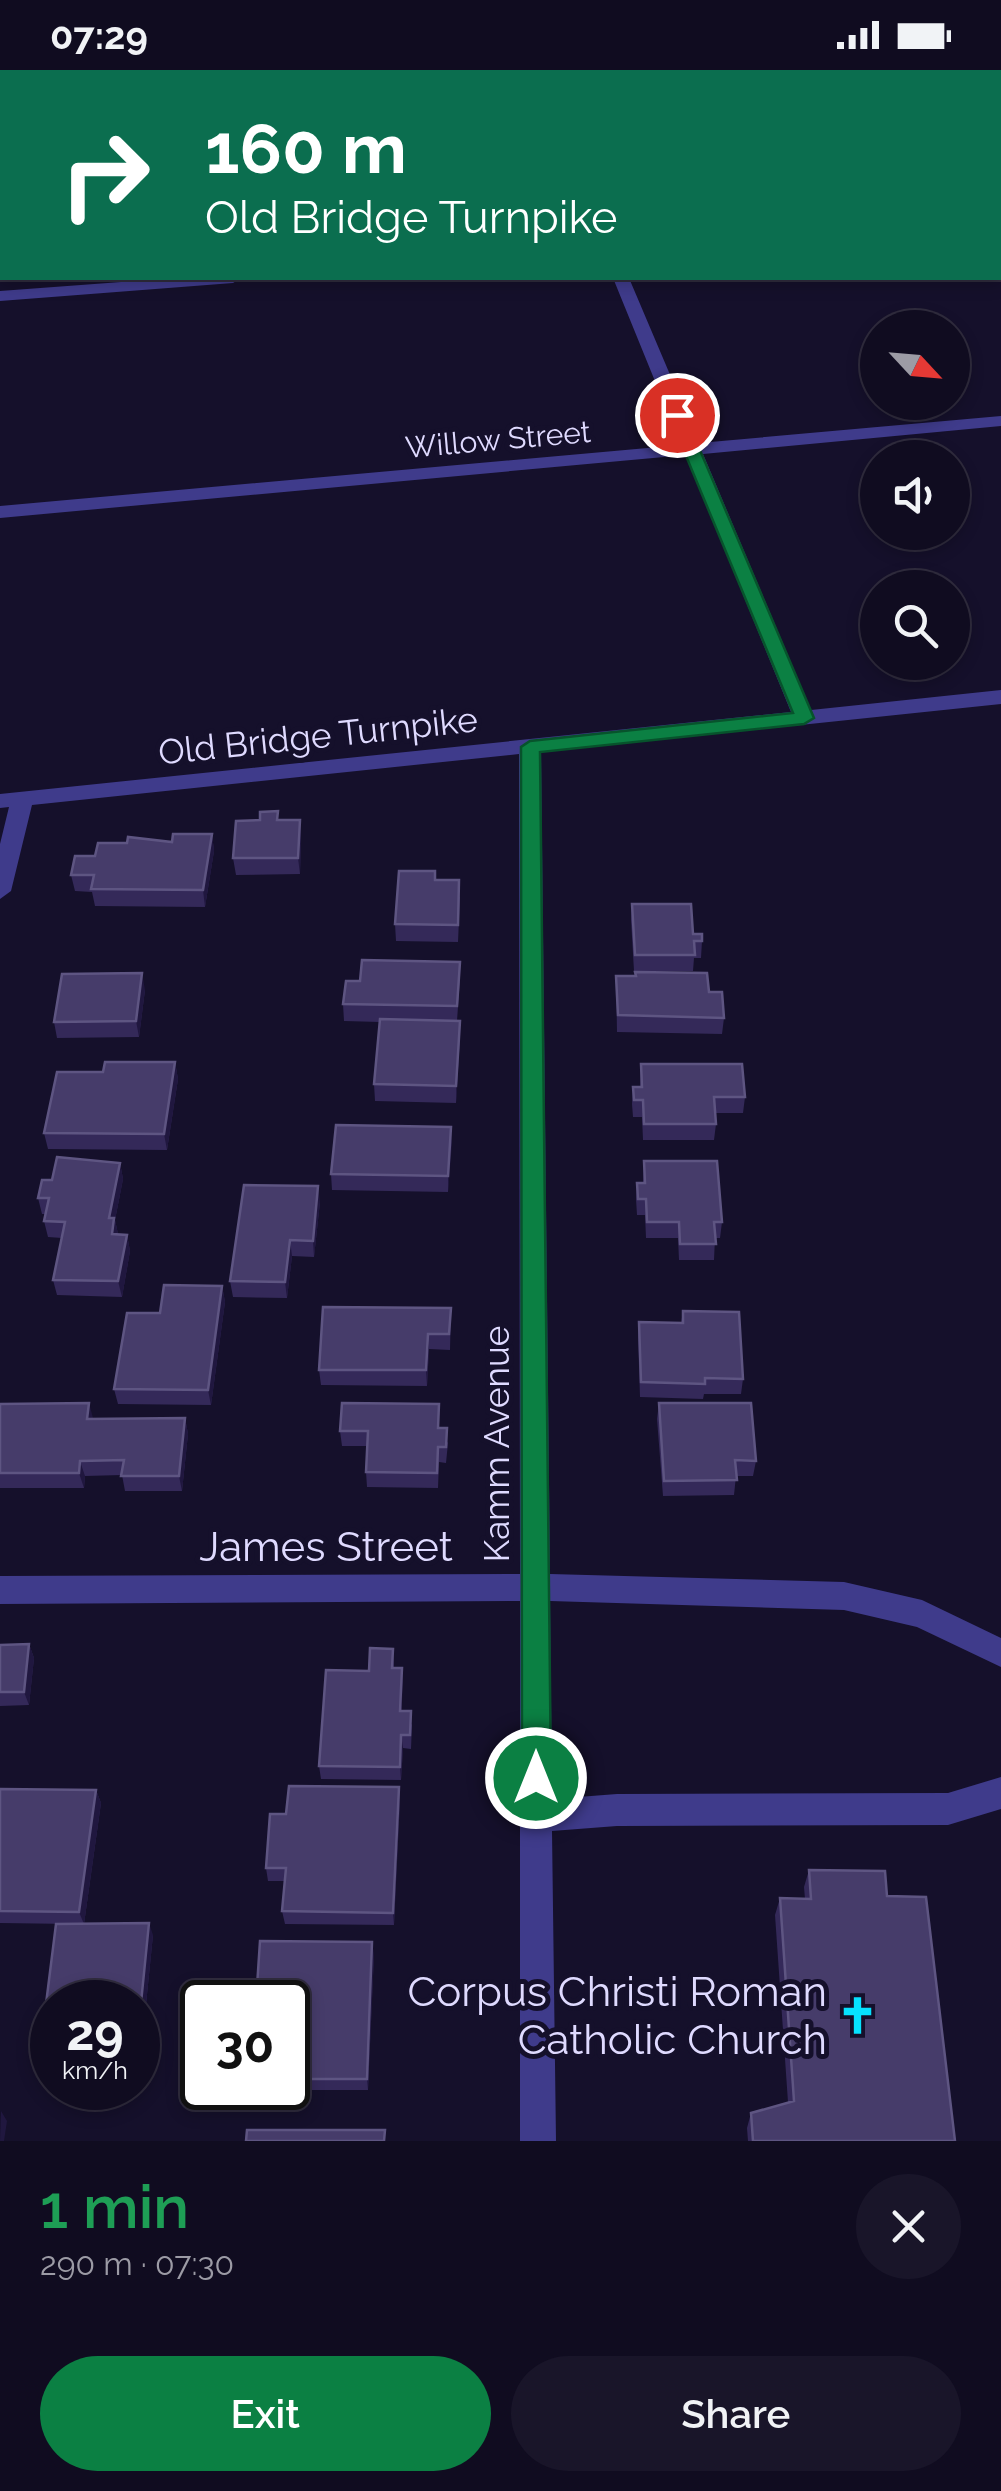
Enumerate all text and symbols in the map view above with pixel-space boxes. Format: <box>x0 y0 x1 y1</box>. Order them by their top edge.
text: 07:29 <box>50 13 148 58</box>
text: 160 m <box>205 107 407 189</box>
icon: right <box>40 110 170 240</box>
text: Old Bridge Turnpike <box>205 191 618 244</box>
north arrow <box>860 310 970 420</box>
map controls <box>860 310 970 680</box>
pin <box>635 373 720 458</box>
icon: arrive <box>650 388 705 443</box>
street label: Willow Street <box>404 414 592 465</box>
button: sound <box>860 440 970 550</box>
button: search <box>860 570 970 680</box>
street label: Old Bridge Turnpike <box>156 698 480 773</box>
street label: Kamm Avenue <box>476 1326 517 1562</box>
street label: James Street <box>199 1522 453 1571</box>
position arrow <box>484 1726 588 1830</box>
place label: Corpus Christi Roman Catholic Church <box>407 1967 827 2064</box>
speed limit sign: 30 <box>180 1980 310 2110</box>
church icon: Corpus Christi Roman Catholic Church <box>836 1994 878 2036</box>
text: 29 <box>66 2003 124 2062</box>
text: km/h <box>62 2055 128 2085</box>
text: 1 min <box>40 2172 189 2242</box>
button: close <box>856 2174 961 2279</box>
text: 290 m · 07:30 <box>40 2245 234 2282</box>
button: Exit <box>40 2356 491 2471</box>
button: Share <box>511 2356 961 2471</box>

